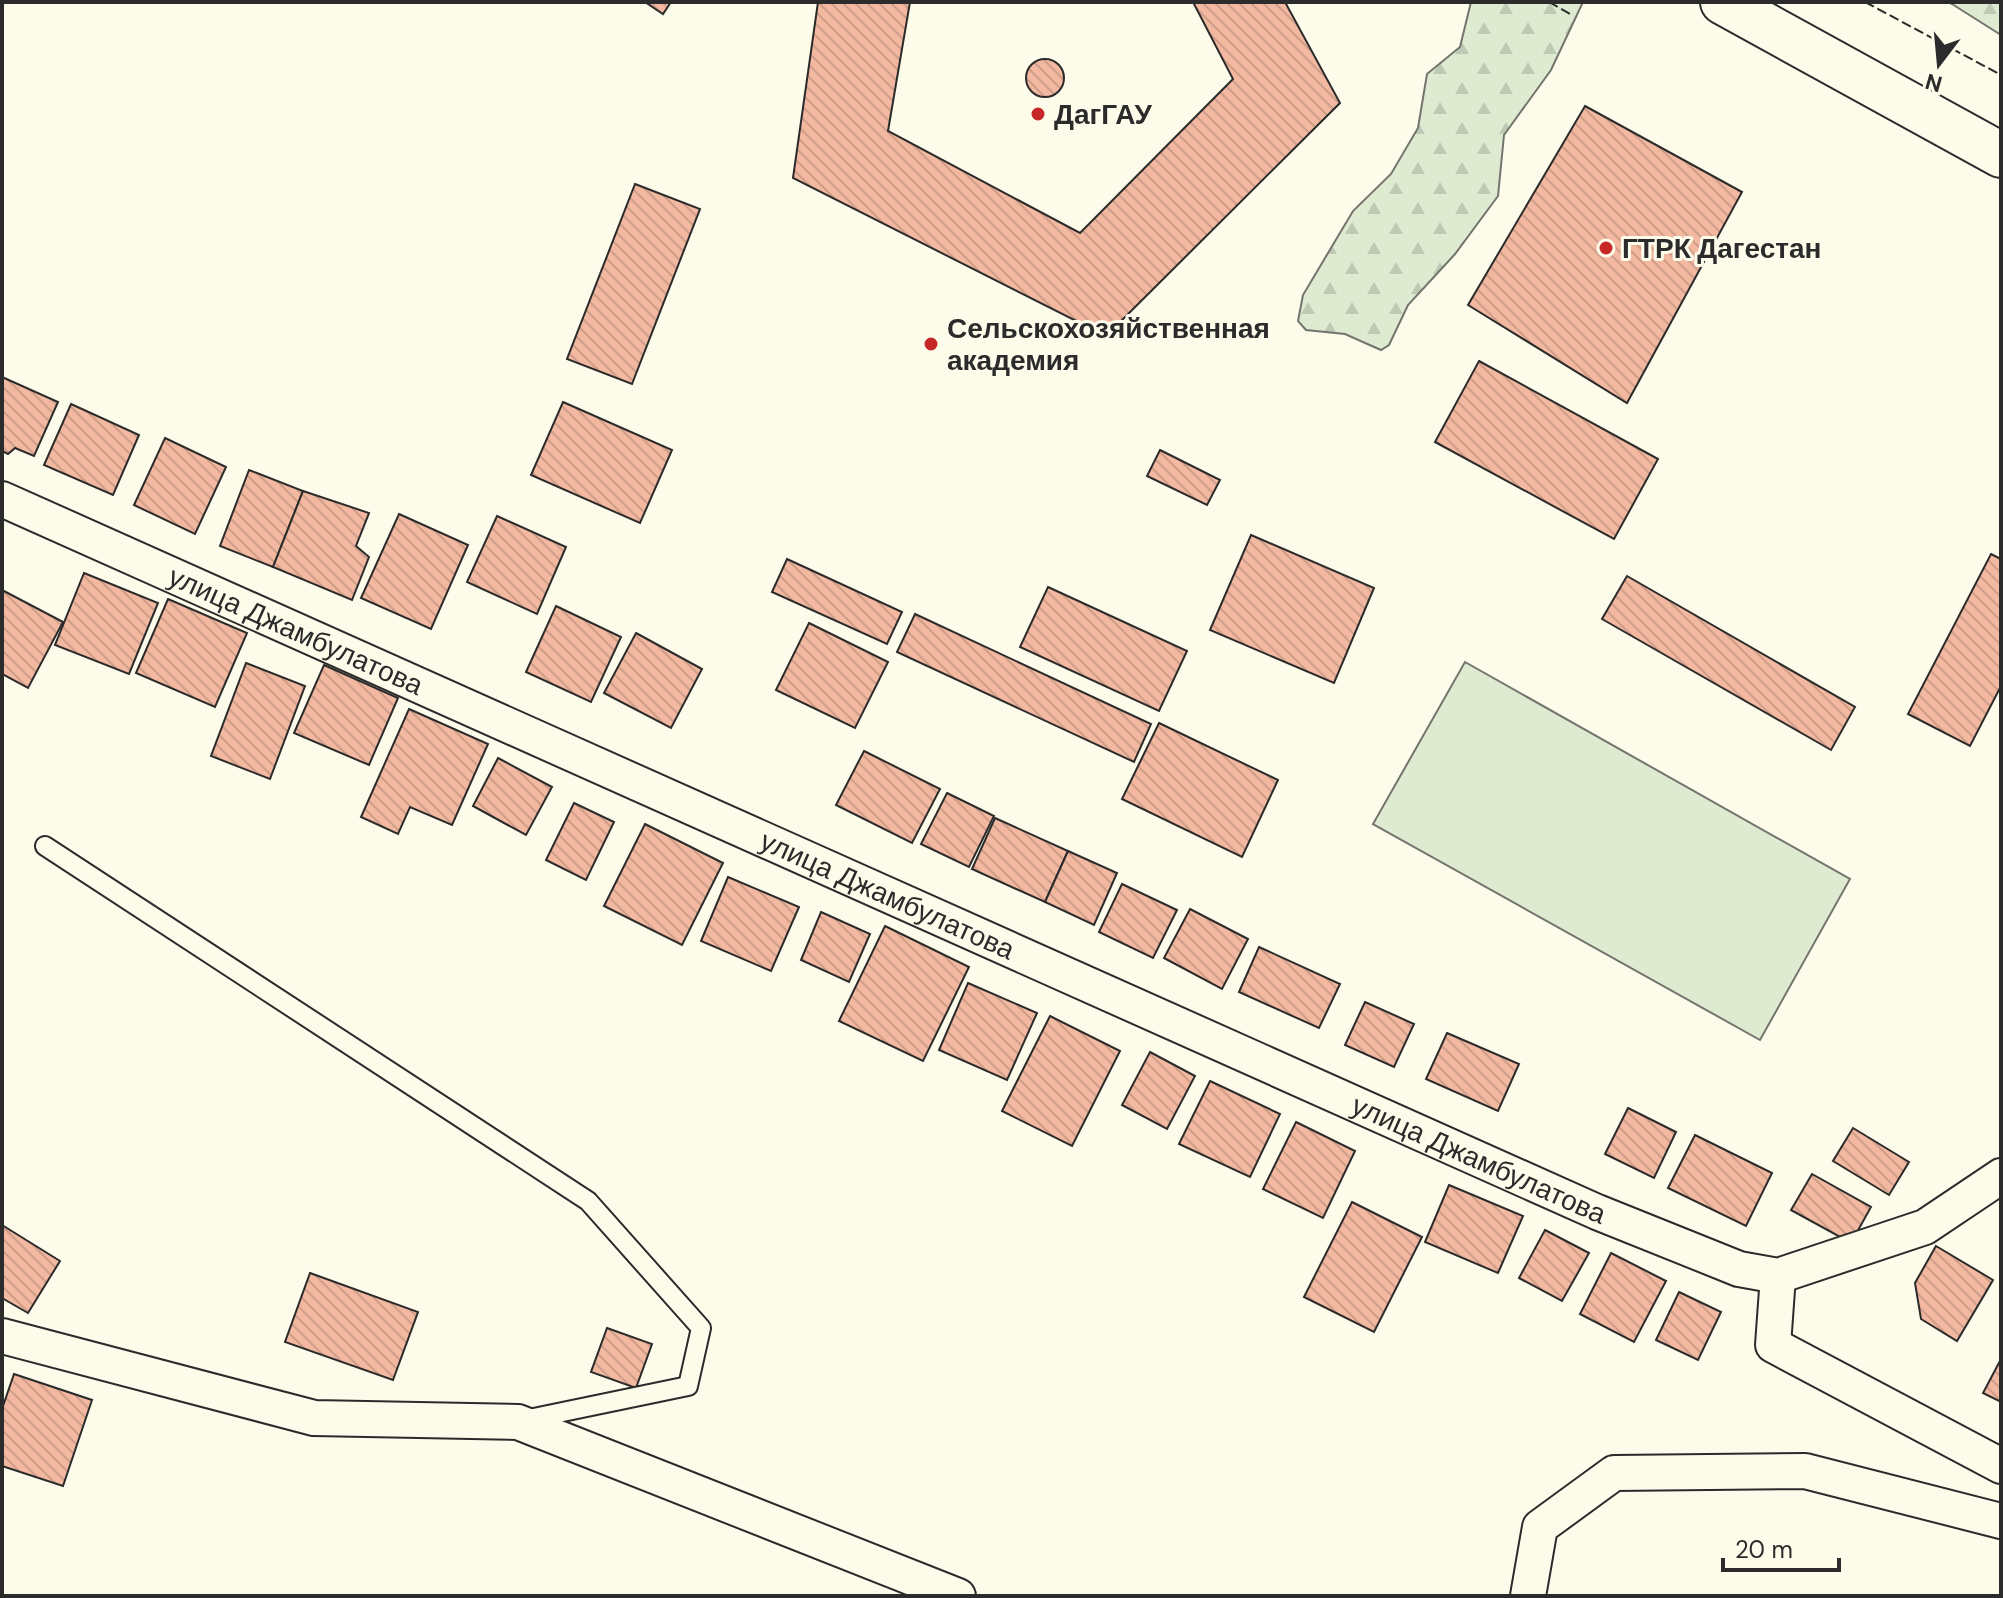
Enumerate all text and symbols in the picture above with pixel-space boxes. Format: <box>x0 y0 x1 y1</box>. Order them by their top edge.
north arrow <box>1899 24 1979 104</box>
text: N <box>1922 67 1945 99</box>
place label: ДагГАУ <box>1054 96 1152 133</box>
marker: ДагГАУ <box>1029 105 1047 123</box>
place label: ГТРК Дагестан <box>1622 230 1821 267</box>
marker: ГТРК Дагестан <box>1597 239 1615 257</box>
place label: Сельскохозяйственная академия <box>947 310 1270 379</box>
marker: Сельскохозяйственная академия <box>922 335 940 353</box>
street label: улица Джамбулатова <box>163 557 429 704</box>
street label: улица Джамбулатова <box>754 822 1021 968</box>
street label: улица Джамбулатова <box>1346 1086 1612 1232</box>
scale bar <box>1723 1522 1839 1572</box>
text: 20 m <box>1735 1534 1793 1565</box>

